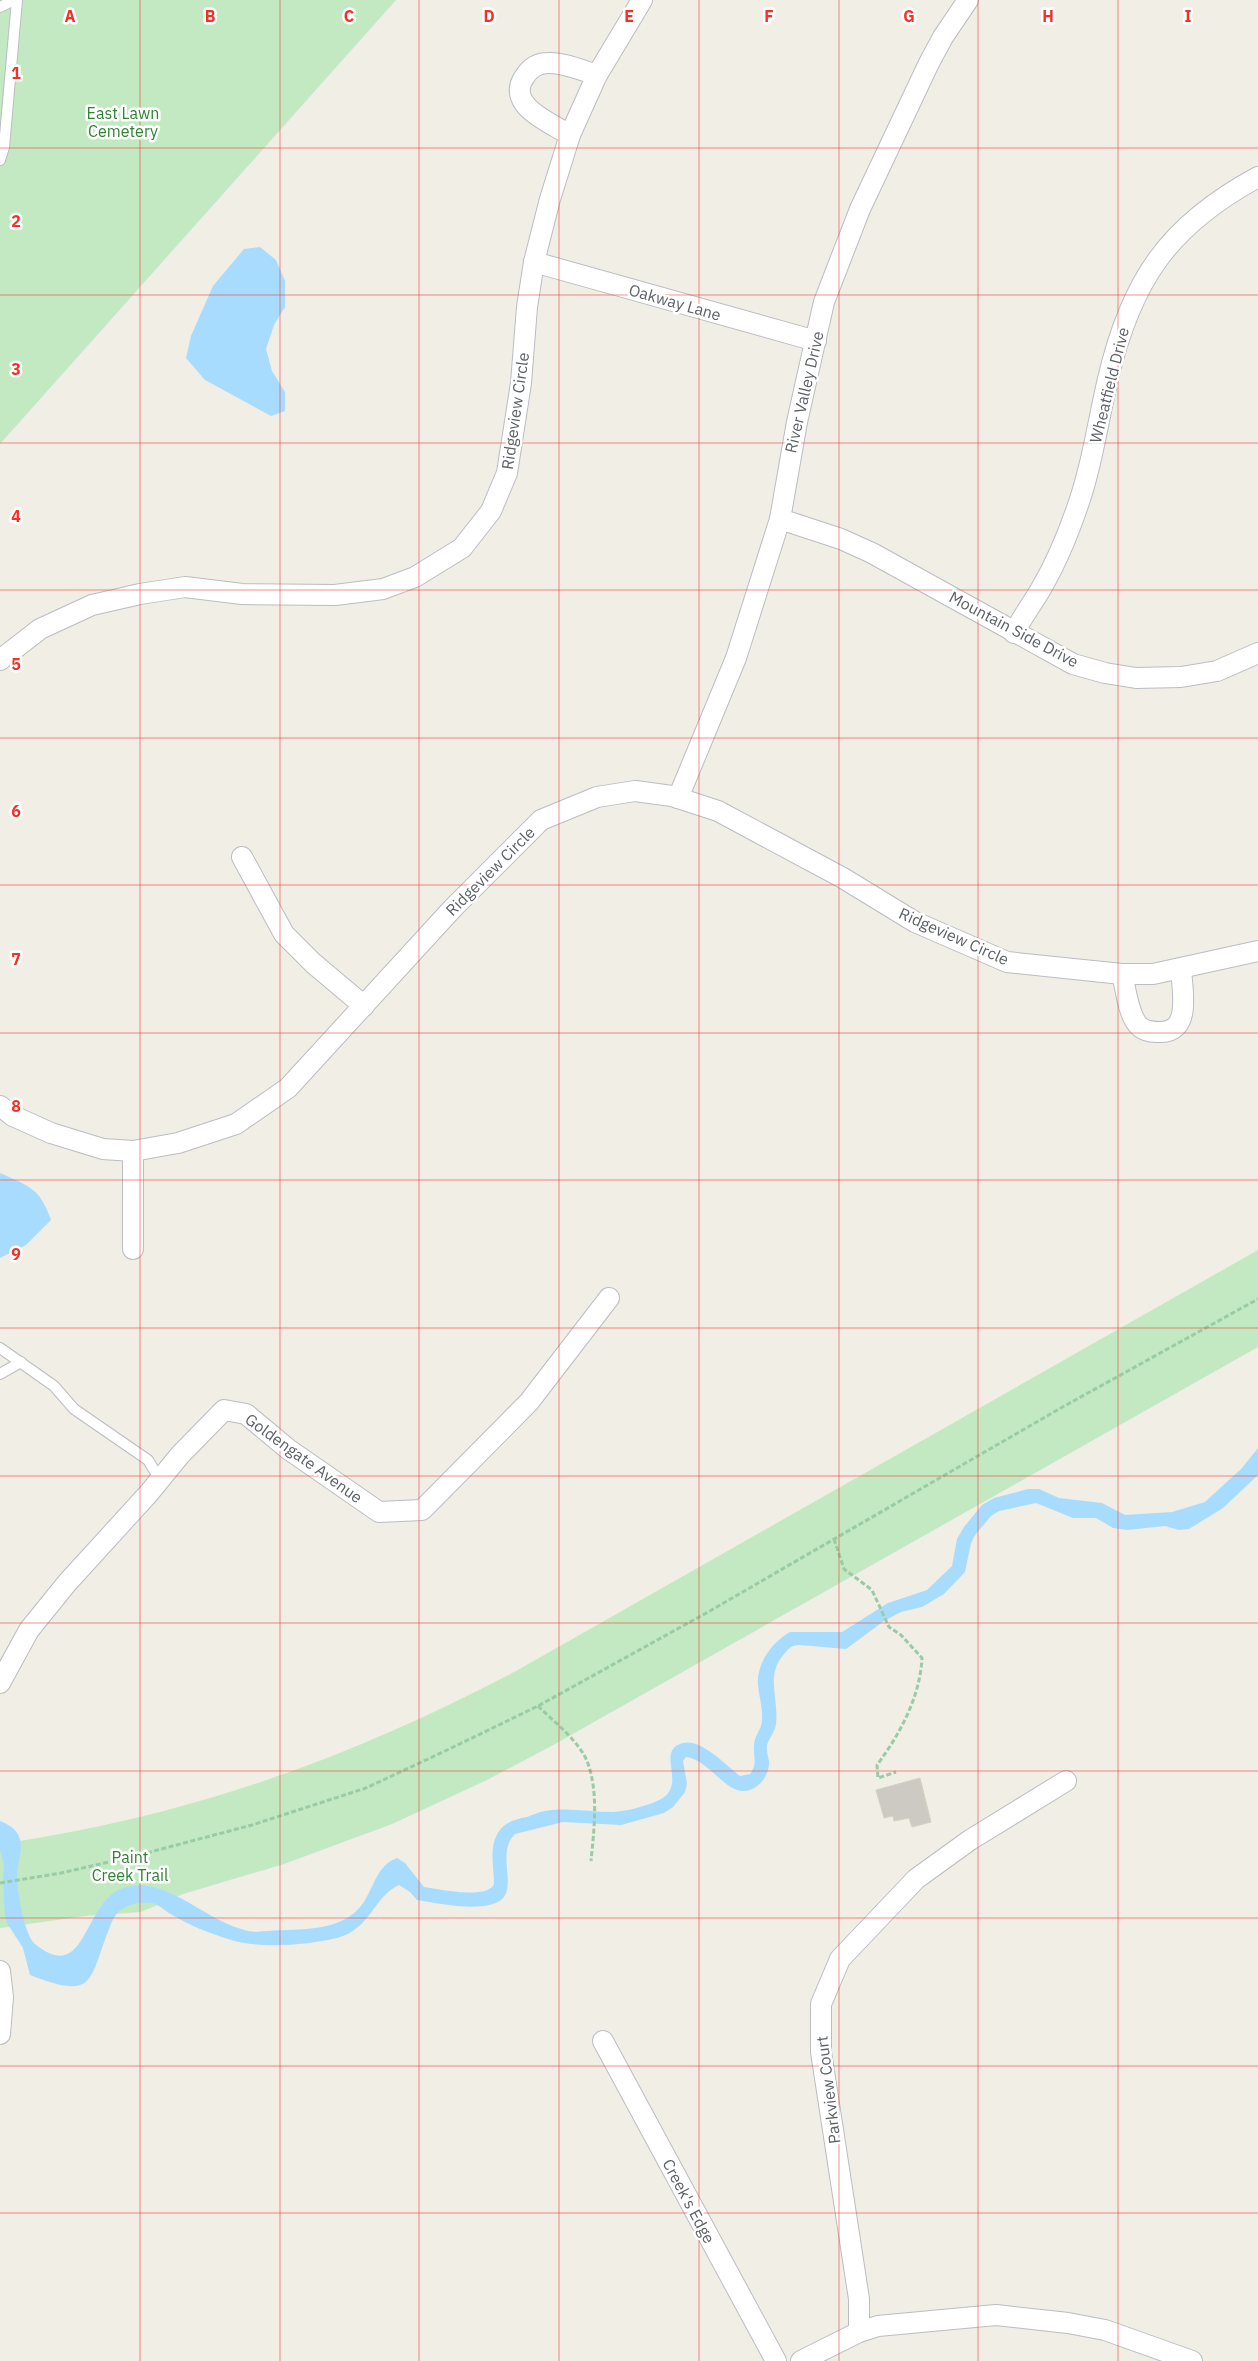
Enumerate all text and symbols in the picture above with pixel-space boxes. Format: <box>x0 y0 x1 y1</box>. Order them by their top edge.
text: A <box>65 6 76 26</box>
text: B <box>205 6 216 26</box>
text: C <box>344 6 354 26</box>
text: D <box>483 6 495 26</box>
text: E <box>624 6 634 26</box>
text: F <box>764 6 774 26</box>
text: G <box>903 6 915 26</box>
text: H <box>1042 6 1054 26</box>
text: I <box>1185 6 1192 26</box>
text: 1 <box>11 63 21 83</box>
park label: East Lawn Cemetery <box>87 103 159 141</box>
text: 2 <box>11 211 21 231</box>
street label: Oakway Lane <box>627 279 724 325</box>
street label: Wheatfield Drive <box>1085 325 1133 445</box>
street label: River Valley Drive <box>780 329 828 455</box>
street label: Ridgeview Circle <box>497 351 533 471</box>
text: 3 <box>11 359 21 379</box>
text: 4 <box>11 506 21 526</box>
street label: Mountain Side Drive <box>946 587 1082 672</box>
text: 5 <box>11 654 21 674</box>
text: 6 <box>11 801 21 821</box>
street label: Ridgeview Circle <box>441 822 539 920</box>
street label: Ridgeview Circle <box>896 903 1012 969</box>
text: 7 <box>11 949 21 969</box>
text: 8 <box>11 1096 21 1116</box>
text: 9 <box>11 1244 21 1264</box>
street label: Goldengate Avenue <box>241 1409 367 1507</box>
park label: Paint Creek Trail <box>92 1847 168 1885</box>
street label: Parkview Court <box>811 2035 845 2145</box>
street label: Creek's Edge <box>658 2155 720 2247</box>

